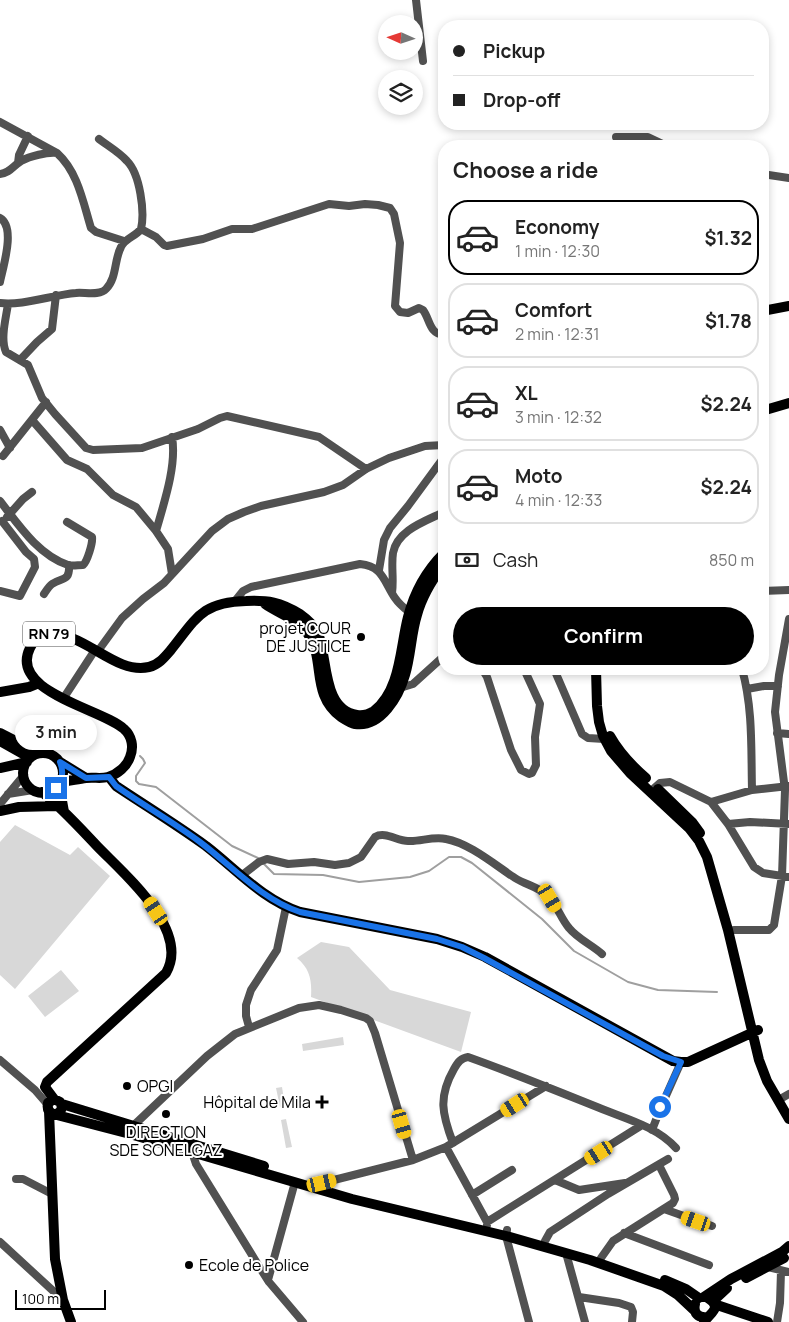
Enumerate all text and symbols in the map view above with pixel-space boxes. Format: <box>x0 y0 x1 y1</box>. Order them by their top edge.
north arrow <box>378 15 422 60</box>
map controls <box>378 15 423 115</box>
text: Pickup <box>483 38 545 64</box>
button: layers <box>378 70 423 115</box>
text: Drop-off <box>483 87 560 113</box>
text: Choose a ride <box>453 155 598 185</box>
text: Economy <box>515 214 599 240</box>
icon: car <box>455 215 500 260</box>
text: $1.32 <box>704 225 752 251</box>
text: 1 min · 12:30 <box>515 240 600 262</box>
text: Comfort <box>515 297 592 323</box>
icon: car <box>455 298 500 343</box>
text: $1.78 <box>705 308 752 334</box>
text: 2 min · 12:31 <box>515 323 599 345</box>
text: XL <box>515 380 538 406</box>
icon: car <box>455 381 500 426</box>
text: $2.24 <box>700 391 752 417</box>
text: 3 min · 12:32 <box>515 406 602 428</box>
text: Moto <box>515 463 562 489</box>
icon: car <box>455 464 500 509</box>
text: $2.24 <box>700 474 752 500</box>
text: 4 min · 12:33 <box>515 489 602 511</box>
icon: cash <box>453 546 481 574</box>
text: Cash <box>493 547 538 573</box>
text: 850 m <box>709 549 754 571</box>
button: Confirm <box>453 607 754 665</box>
place label: projet COUR DE JUSTICE <box>259 617 351 657</box>
road number: RN 79 <box>23 622 75 646</box>
marker: projet COUR DE JUSTICE <box>355 631 367 643</box>
callout: 3 min <box>15 716 97 750</box>
text: 3 min <box>35 721 77 743</box>
route end <box>45 777 67 799</box>
car <box>535 881 564 915</box>
car <box>141 894 170 928</box>
place label: OPGI <box>137 1075 173 1097</box>
marker: OPGI <box>121 1080 133 1092</box>
place label: Hôpital de Mila <box>203 1091 311 1113</box>
car <box>498 1091 531 1119</box>
marker: Hôpital de Mila <box>315 1095 329 1109</box>
route start <box>649 1096 671 1118</box>
marker: DIRECTION SDE SONELGAZ <box>160 1108 172 1120</box>
car <box>390 1108 413 1140</box>
place label: DIRECTION SDE SONELGAZ <box>109 1121 223 1161</box>
car <box>582 1139 615 1167</box>
car <box>305 1172 338 1194</box>
car <box>679 1209 712 1233</box>
place label: Ecole de Police <box>199 1254 309 1276</box>
marker: Ecole de Police <box>183 1259 195 1271</box>
scale bar <box>15 1287 106 1310</box>
text: 100 m <box>22 1289 59 1308</box>

